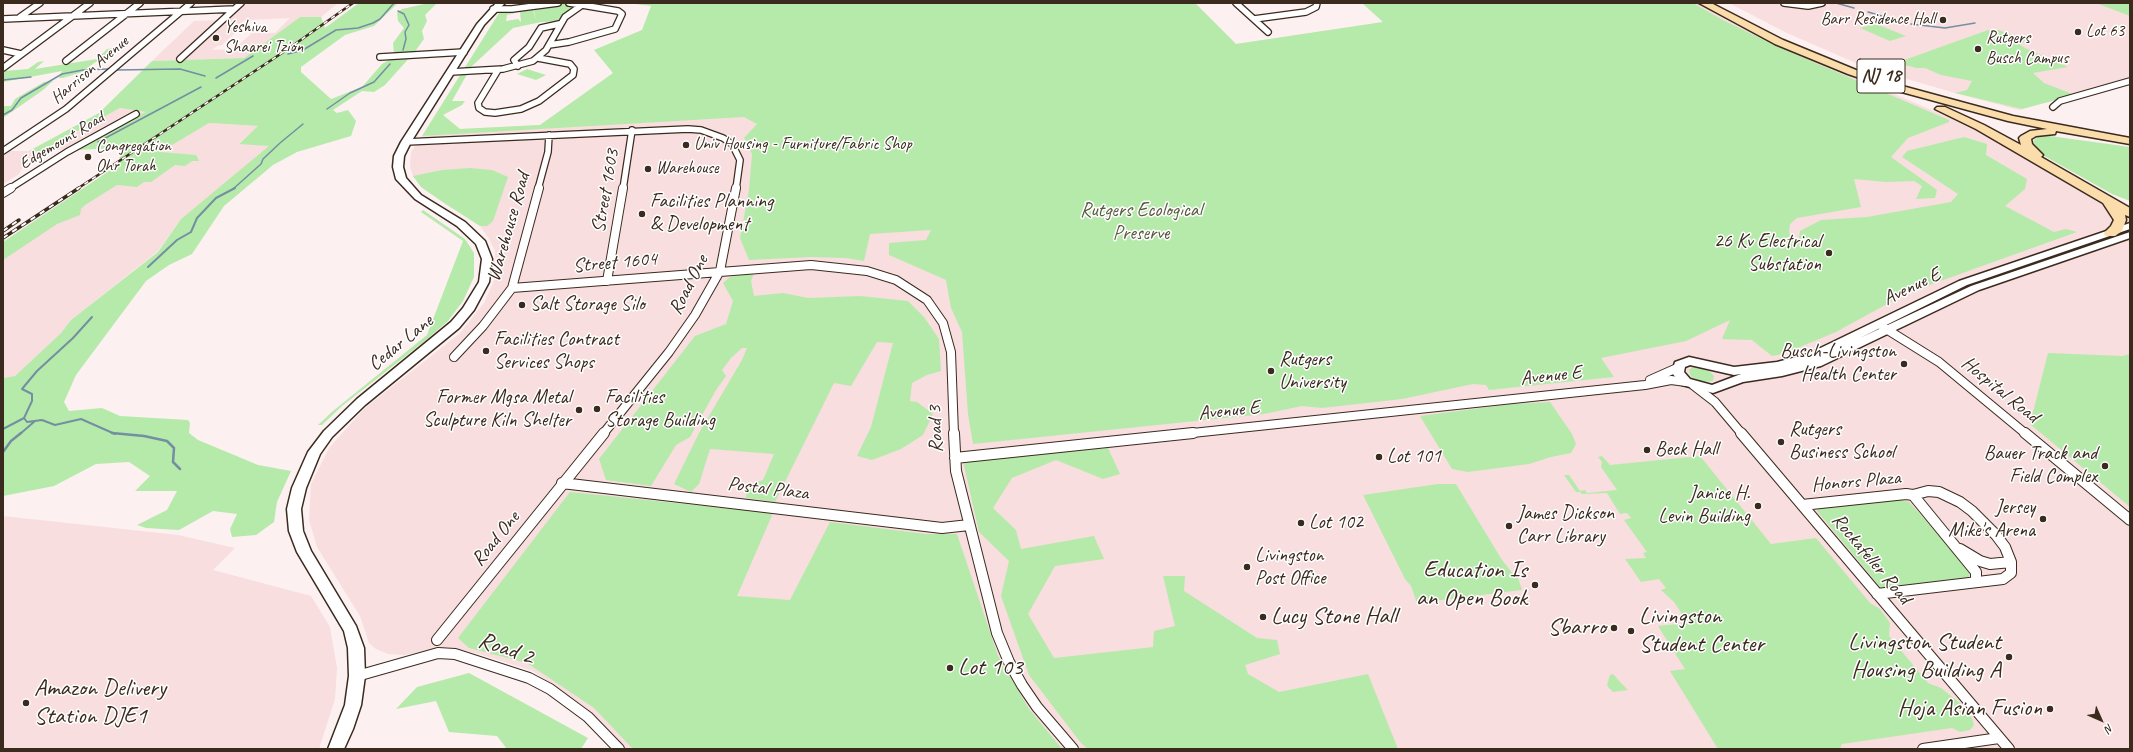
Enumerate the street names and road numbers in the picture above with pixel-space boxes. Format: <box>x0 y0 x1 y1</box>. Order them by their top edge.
street label: Harrison Avenue <box>47 32 133 108</box>
road number: NJ 18 <box>1857 59 1905 93</box>
street label: Edgemount Road <box>16 108 108 174</box>
street label: Street 1603 <box>587 147 625 235</box>
street label: Warehouse Road <box>482 170 536 284</box>
street label: Street 1604 <box>572 247 658 279</box>
street label: Road One <box>664 251 714 319</box>
street label: Avenue E <box>1879 263 1945 311</box>
street label: Cedar Lane <box>364 310 438 376</box>
street label: Hospital Road <box>1956 351 2044 429</box>
street label: Avenue E <box>1519 361 1583 391</box>
street label: Avenue E <box>1197 396 1261 426</box>
street label: Road 3 <box>923 405 949 453</box>
street label: Honors Plaza <box>1811 466 1901 498</box>
street label: Postal Plaza <box>726 472 810 506</box>
street label: Road One <box>467 507 525 571</box>
street label: Rockafeller Road <box>1826 509 1916 609</box>
street label: Road 2 <box>474 626 538 672</box>

